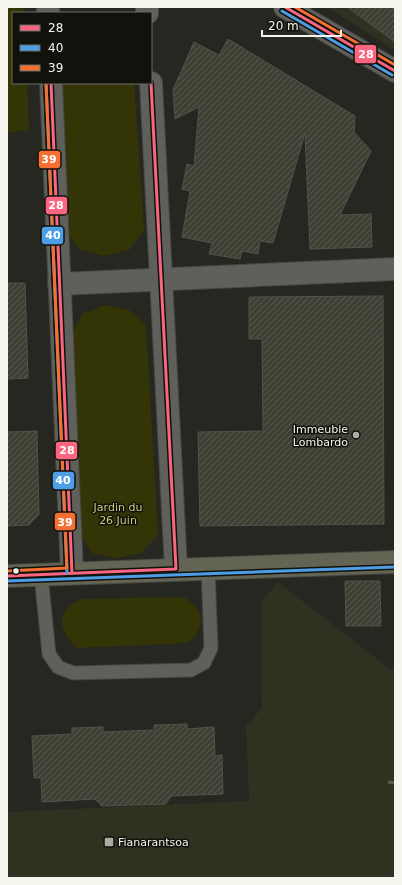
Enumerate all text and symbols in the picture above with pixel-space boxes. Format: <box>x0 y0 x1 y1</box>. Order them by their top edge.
legend <box>12 12 152 84</box>
scale bar <box>262 12 341 38</box>
text: 20 m <box>268 19 299 33</box>
text: 28 <box>48 21 63 35</box>
text: 40 <box>48 41 63 55</box>
line badge: 28 <box>354 44 377 64</box>
text: 28 <box>358 48 374 61</box>
text: 39 <box>48 61 63 75</box>
line badge: 39 <box>38 150 61 169</box>
text: 39 <box>41 153 57 166</box>
line badge: 28 <box>45 196 68 215</box>
text: 28 <box>48 199 64 212</box>
line badge: 40 <box>41 226 64 245</box>
text: 40 <box>45 229 61 242</box>
place label: Immeuble Lombardo <box>293 423 348 449</box>
marker: Immeuble Lombardo <box>351 430 361 440</box>
line badge: 28 <box>55 441 78 460</box>
text: 28 <box>59 444 75 457</box>
line badge: 40 <box>52 471 75 490</box>
text: 40 <box>55 474 71 487</box>
park label: Jardin du 26 Juin <box>93 501 142 527</box>
line badge: 39 <box>54 512 76 531</box>
text: 39 <box>57 516 73 529</box>
unlabelled marker <box>11 566 21 576</box>
marker: Fianarantsoa <box>103 836 115 848</box>
place label: Fianarantsoa <box>118 836 189 849</box>

